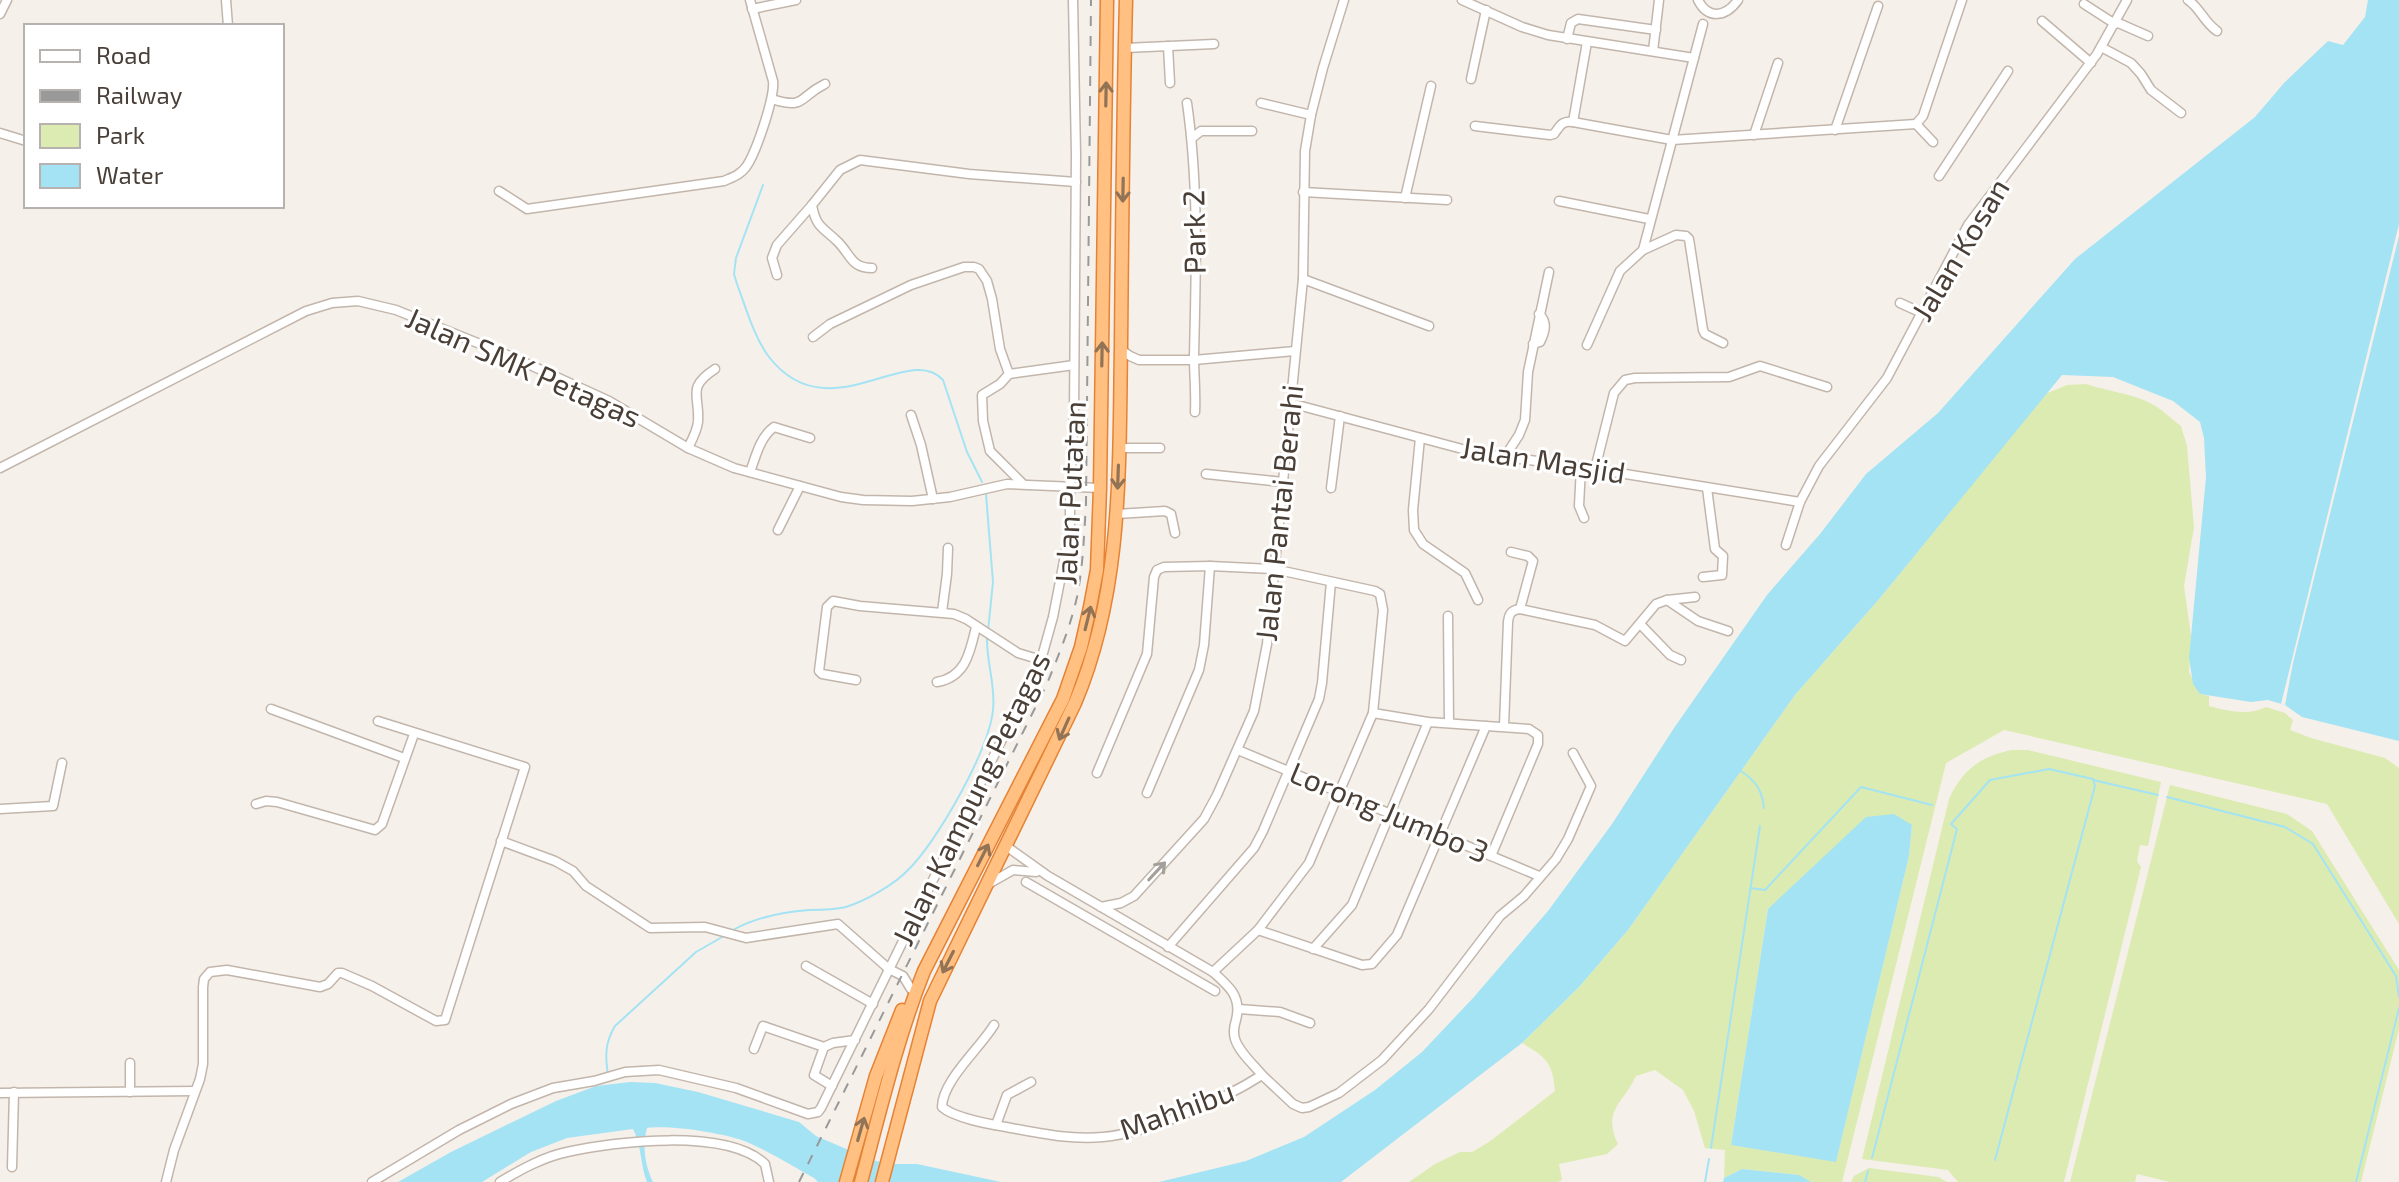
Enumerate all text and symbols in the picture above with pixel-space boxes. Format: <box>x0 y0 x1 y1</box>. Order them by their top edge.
legend <box>24 24 284 208</box>
text: Road <box>96 40 151 69</box>
text: Railway <box>96 80 183 109</box>
one-way arrow <box>1098 81 1114 108</box>
text: Park <box>96 120 145 149</box>
text: Water <box>96 160 164 189</box>
street label: Jalan Kosan <box>1903 171 2016 327</box>
one-way arrow <box>1115 176 1131 203</box>
street label: Park 2 <box>1174 189 1212 275</box>
street label: Jalan SMK Petagas <box>401 298 647 434</box>
one-way arrow <box>1095 341 1110 368</box>
street label: Jalan Pantai Berahi <box>1247 383 1309 643</box>
street label: Jalan Putatan <box>1046 400 1092 586</box>
street label: Jalan Masjid <box>1458 428 1628 490</box>
one-way arrow <box>1110 463 1125 490</box>
one-way arrow <box>1081 606 1096 632</box>
street label: Jalan Kampung Petagas <box>883 646 1057 951</box>
one-way arrow <box>1055 716 1070 741</box>
street label: Lorong Jumbo 3 <box>1285 753 1495 869</box>
one-way arrow <box>976 844 991 868</box>
one-way arrow <box>1148 861 1166 881</box>
one-way arrow <box>940 949 955 973</box>
street label: Mahhibu <box>1114 1072 1239 1146</box>
one-way arrow <box>854 1117 869 1143</box>

